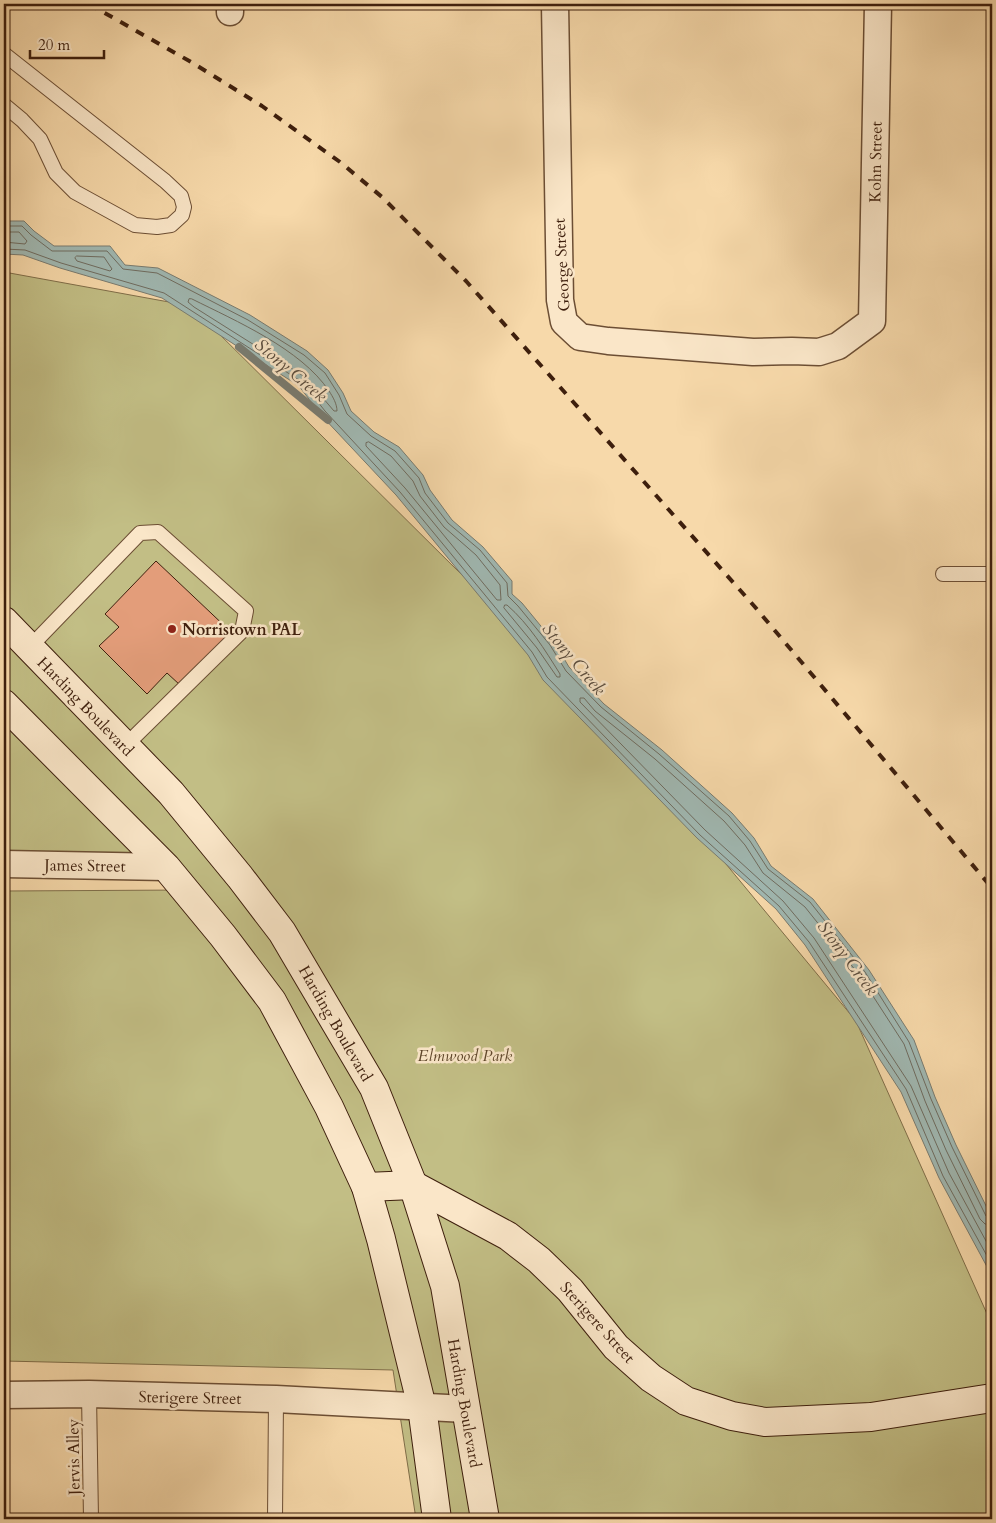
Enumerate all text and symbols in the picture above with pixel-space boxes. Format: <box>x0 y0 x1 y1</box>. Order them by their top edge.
scale bar <box>30 28 104 60</box>
text: 20 m <box>38 35 70 55</box>
street label: Kohn Street <box>864 121 888 203</box>
street label: George Street <box>549 218 575 312</box>
water label: Stony Creek <box>249 333 332 408</box>
water label: Stony Creek <box>536 618 611 701</box>
place label: Norristown PAL <box>182 619 302 641</box>
marker: Norristown PAL <box>166 623 178 635</box>
street label: Harding Boulevard <box>32 652 139 762</box>
street label: James Street <box>42 854 126 878</box>
water label: Stony Creek <box>811 916 884 1001</box>
street label: Harding Boulevard <box>293 961 378 1086</box>
park label: Elmwood Park <box>418 1045 512 1067</box>
street label: Sterigere Street <box>555 1277 640 1368</box>
street label: Harding Boulevard <box>442 1337 486 1470</box>
street label: Sterigere Street <box>138 1386 242 1410</box>
street label: Jervis Alley <box>62 1418 86 1497</box>

